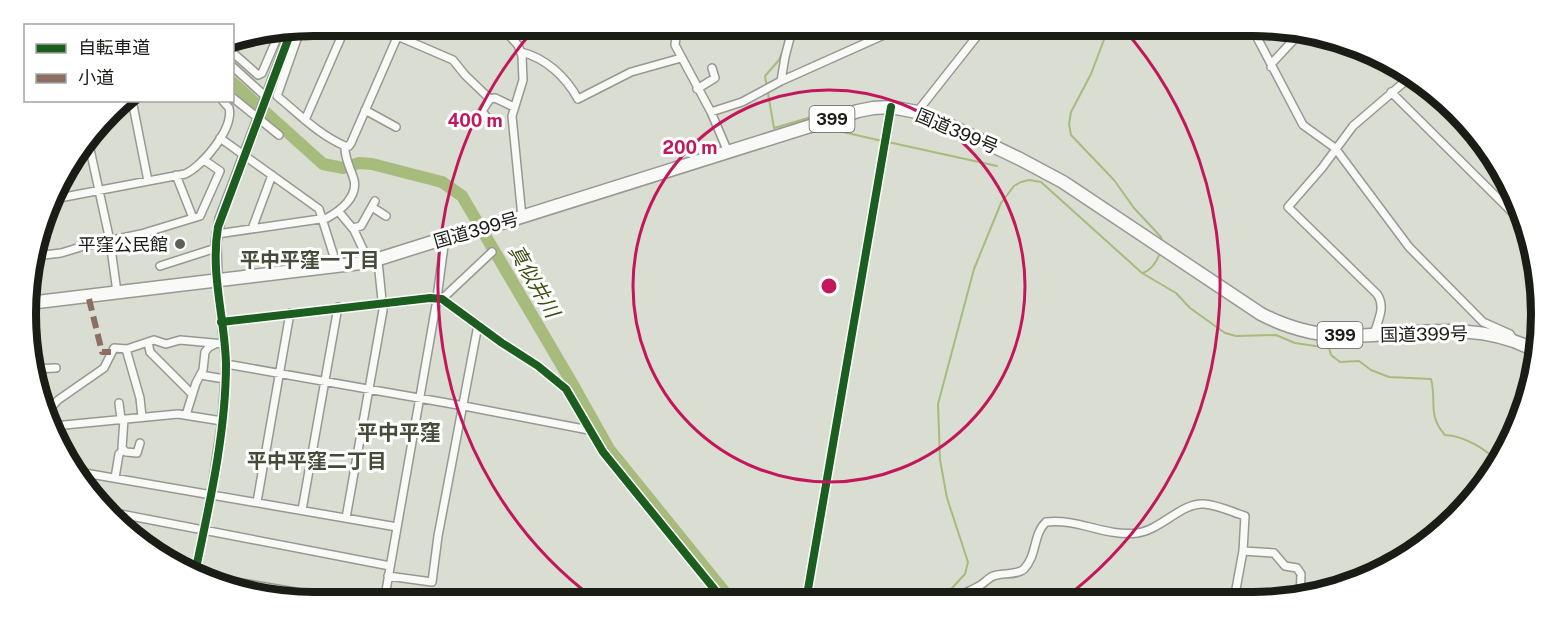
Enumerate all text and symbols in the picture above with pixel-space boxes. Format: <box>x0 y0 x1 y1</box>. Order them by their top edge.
legend <box>24 24 234 102</box>
text: 自転車道 <box>78 37 150 58</box>
text: 小道 <box>78 67 114 88</box>
street label: 国道399号 <box>913 104 1001 158</box>
road number: 399 <box>810 106 854 132</box>
text: 400 m <box>447 110 503 131</box>
text: 200 m <box>663 137 717 158</box>
street label: 国道399号 <box>431 208 521 252</box>
place label: 平窪公民館 <box>78 234 168 255</box>
marker: 平窪公民館 <box>173 237 187 251</box>
water label: 真似井川 <box>504 240 565 323</box>
district label: 平中平窪一丁目 <box>240 248 380 272</box>
centre of rings <box>819 276 839 296</box>
road number: 399 <box>1318 322 1362 348</box>
street label: 国道399号 <box>1380 323 1468 345</box>
district label: 平中平窪 <box>357 420 441 445</box>
district label: 平中平窪二丁目 <box>247 449 387 473</box>

